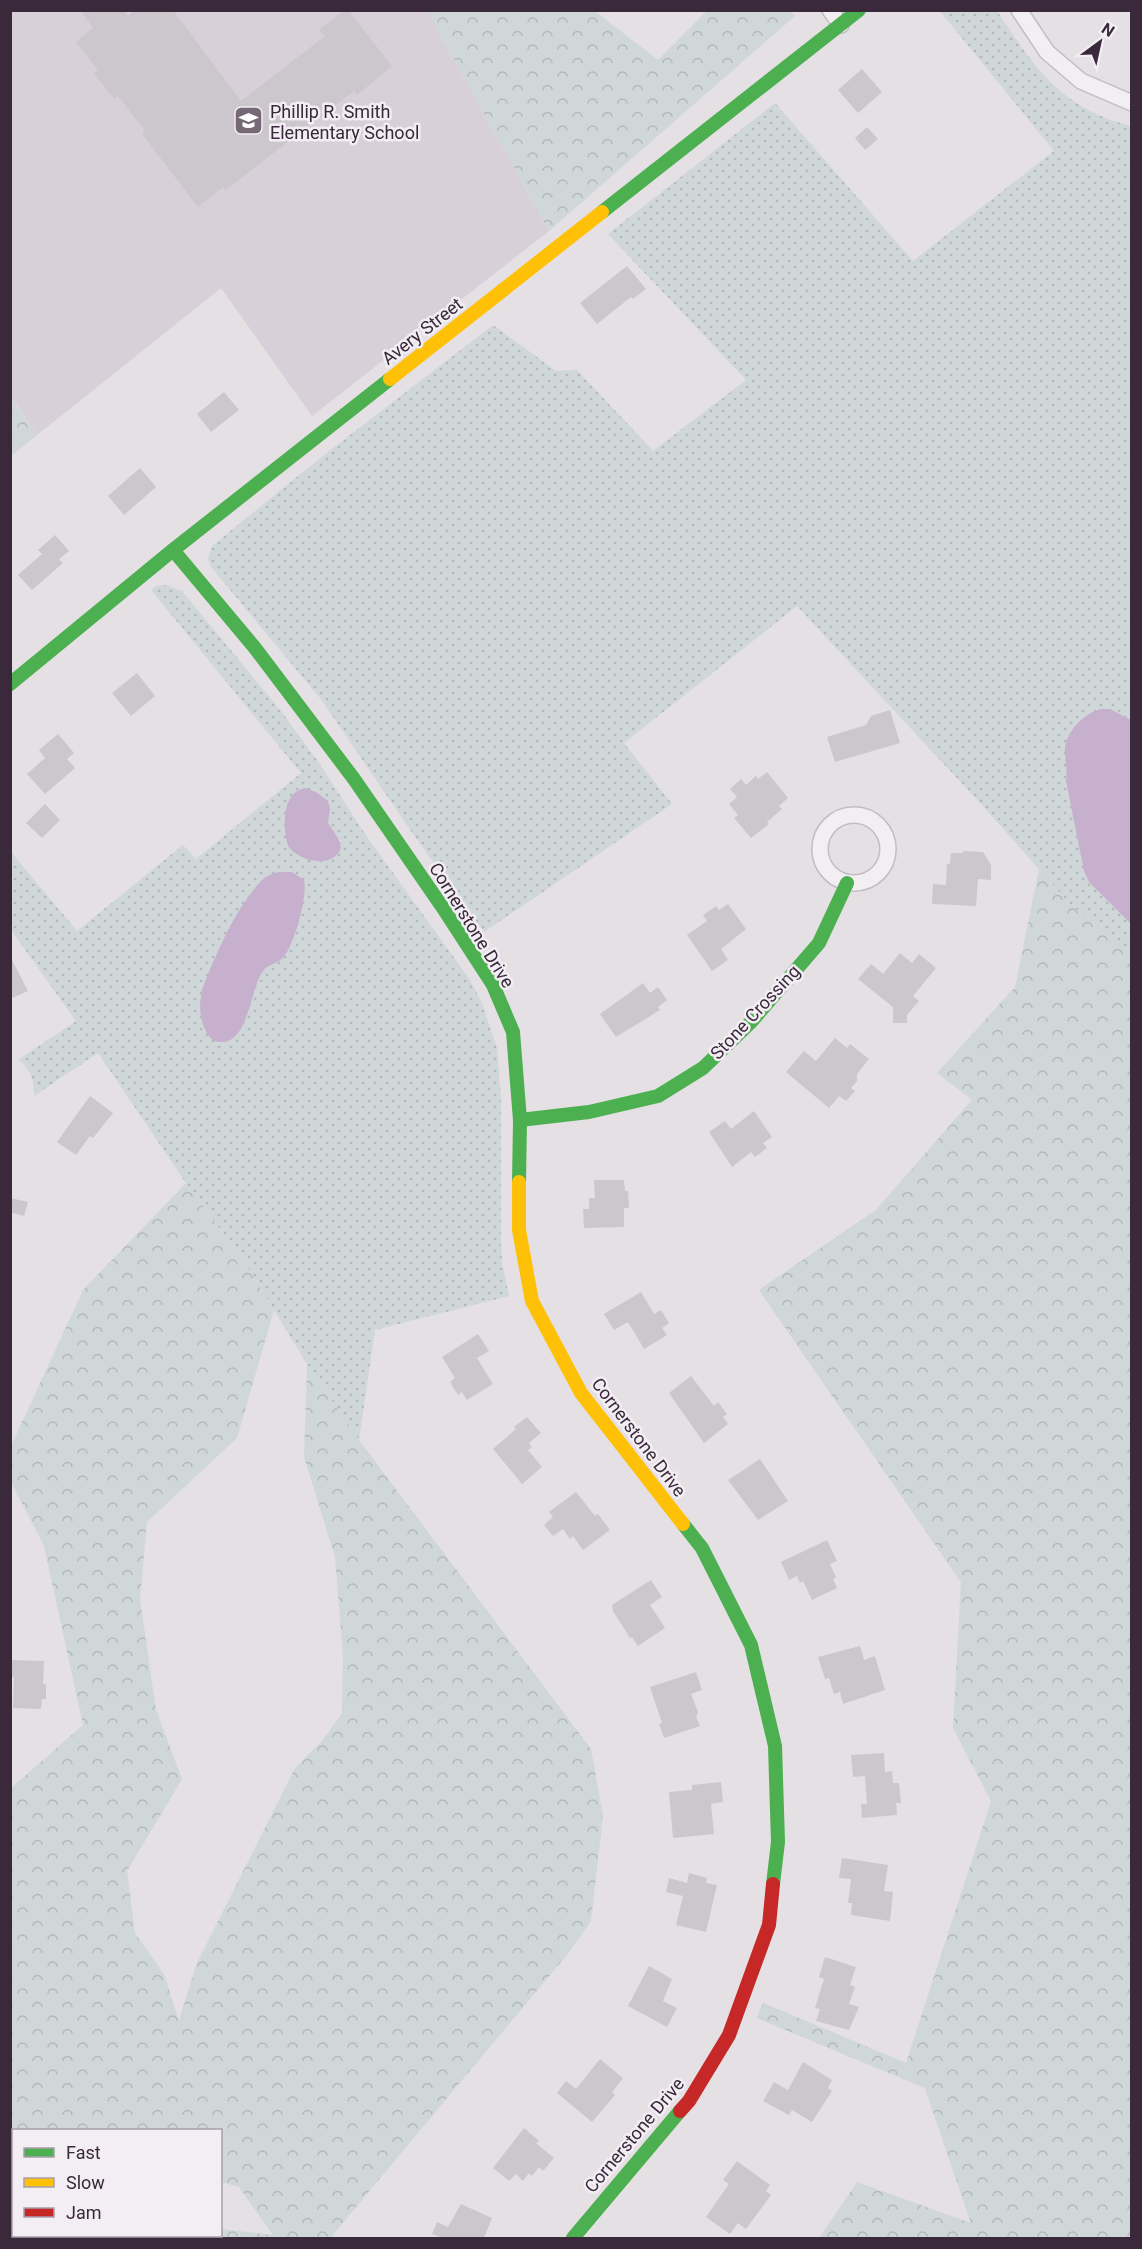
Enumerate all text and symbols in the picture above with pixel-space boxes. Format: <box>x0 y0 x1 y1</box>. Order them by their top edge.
north arrow <box>1070 12 1130 72</box>
text: N <box>1098 19 1118 41</box>
place label: Phillip R. Smith Elementary School <box>270 101 419 143</box>
school or university icon: Phillip R. Smith Elementary School <box>233 105 265 137</box>
street label: Avery Street <box>378 293 466 369</box>
street label: Cornerstone Drive <box>425 859 519 991</box>
street label: Stone Crossing <box>706 960 804 1064</box>
street label: Cornerstone Drive <box>587 1373 691 1501</box>
street label: Cornerstone Drive <box>580 2073 688 2197</box>
legend <box>12 2129 222 2237</box>
text: Fast <box>66 2142 101 2163</box>
text: Slow <box>66 2172 105 2193</box>
text: Jam <box>66 2202 102 2223</box>

